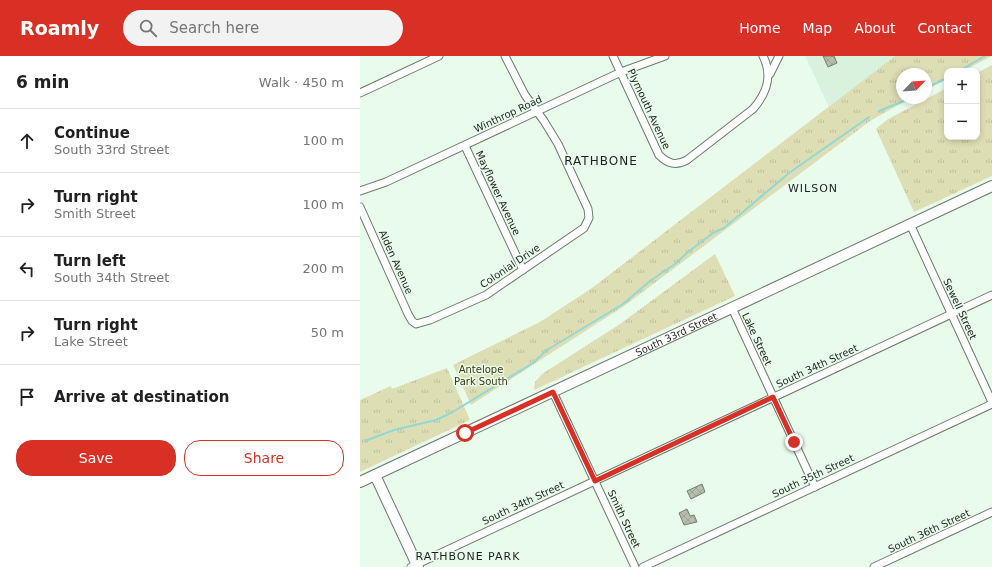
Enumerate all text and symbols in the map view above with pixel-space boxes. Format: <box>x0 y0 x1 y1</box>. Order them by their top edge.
search box <box>123 10 403 46</box>
text: Roamly <box>20 17 99 39</box>
icon: search <box>137 17 159 39</box>
text: Search here <box>169 19 259 37</box>
text: Home <box>739 20 781 36</box>
text: Map <box>803 20 832 36</box>
text: About <box>854 20 896 36</box>
text: Contact <box>918 20 972 36</box>
street label: Plymouth Avenue <box>626 67 672 151</box>
north arrow <box>896 68 932 104</box>
map controls <box>944 68 980 140</box>
button: + <box>944 68 980 104</box>
text: 6 min <box>16 72 69 92</box>
text: Walk · 450 m <box>259 75 344 90</box>
street label: Winthrop Road <box>472 93 544 135</box>
button: − <box>944 104 980 140</box>
text: Continue <box>54 124 130 142</box>
icon: ahead <box>16 130 38 152</box>
text: 100 m <box>302 133 344 148</box>
text: South 33rd Street <box>54 142 169 157</box>
street label: Mayflower Avenue <box>474 149 522 237</box>
district label: RATHBONE <box>564 154 638 168</box>
district label: WILSON <box>788 182 838 195</box>
text: Turn right <box>54 188 138 206</box>
icon: right <box>16 194 38 216</box>
text: 100 m <box>302 197 344 212</box>
text: Smith Street <box>54 206 136 221</box>
street label: Alden Avenue <box>377 228 415 296</box>
street label: Colonial Drive <box>478 242 542 290</box>
text: Turn left <box>54 252 126 270</box>
icon: left <box>16 258 38 280</box>
text: 200 m <box>302 261 344 276</box>
text: South 34th Street <box>54 270 169 285</box>
street label: Sewell Street <box>941 277 979 341</box>
street label: South 33rd Street <box>633 310 719 358</box>
street label: Lake Street <box>740 311 774 367</box>
text: Turn right <box>54 316 138 334</box>
icon: right <box>16 322 38 344</box>
text: 50 m <box>311 325 344 340</box>
text: Lake Street <box>54 334 128 349</box>
street label: South 34th Street <box>774 342 860 390</box>
park label: Antelope Park South <box>454 364 508 387</box>
icon: arrive <box>16 386 38 408</box>
text: Arrive at destination <box>54 388 229 406</box>
route start <box>456 424 474 442</box>
route end <box>785 433 803 451</box>
button: Save <box>16 440 176 476</box>
button: Share <box>184 440 344 476</box>
street label: South 35th Street <box>770 452 856 500</box>
street label: South 34th Street <box>480 479 566 527</box>
street label: Smith Street <box>606 488 642 550</box>
street label: South 36th Street <box>886 507 972 555</box>
district label: RATHBONE PARK <box>416 550 520 563</box>

